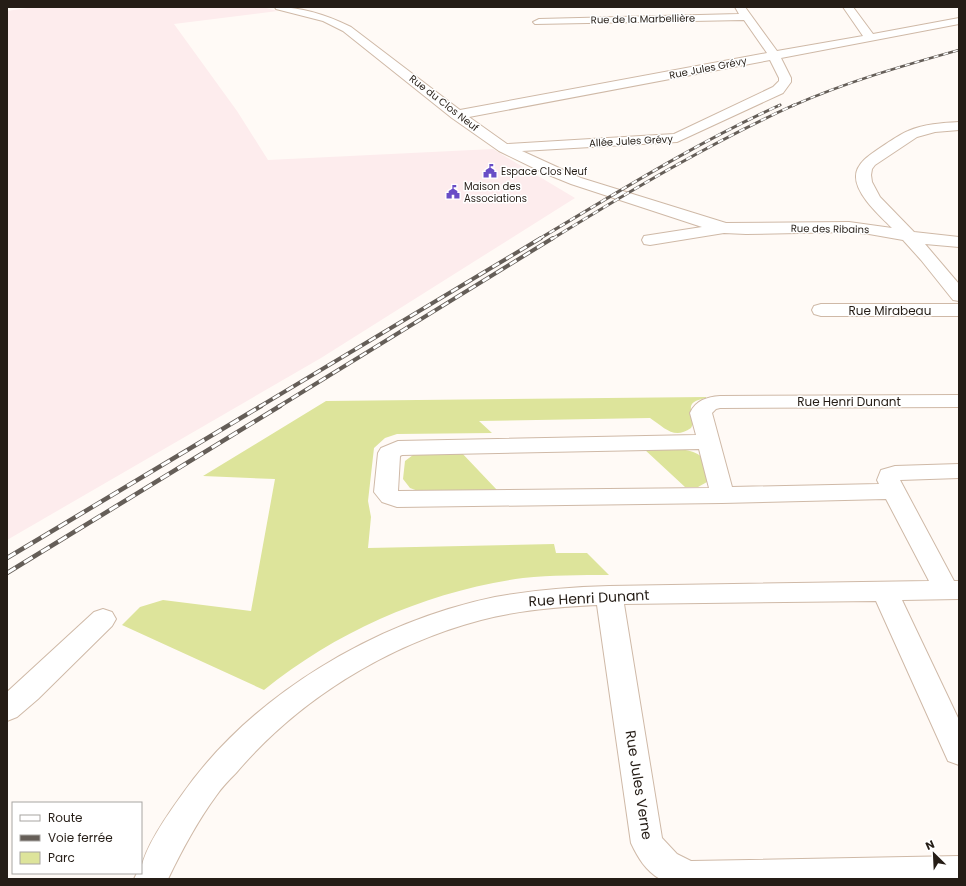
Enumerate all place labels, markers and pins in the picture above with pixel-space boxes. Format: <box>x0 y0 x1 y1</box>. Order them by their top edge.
public building icon: Espace Clos Neuf <box>482 163 498 179</box>
place label: Espace Clos Neuf <box>501 164 587 179</box>
place label: Maison des Associations <box>464 179 527 206</box>
public building icon: Maison des Associations <box>445 184 461 200</box>

